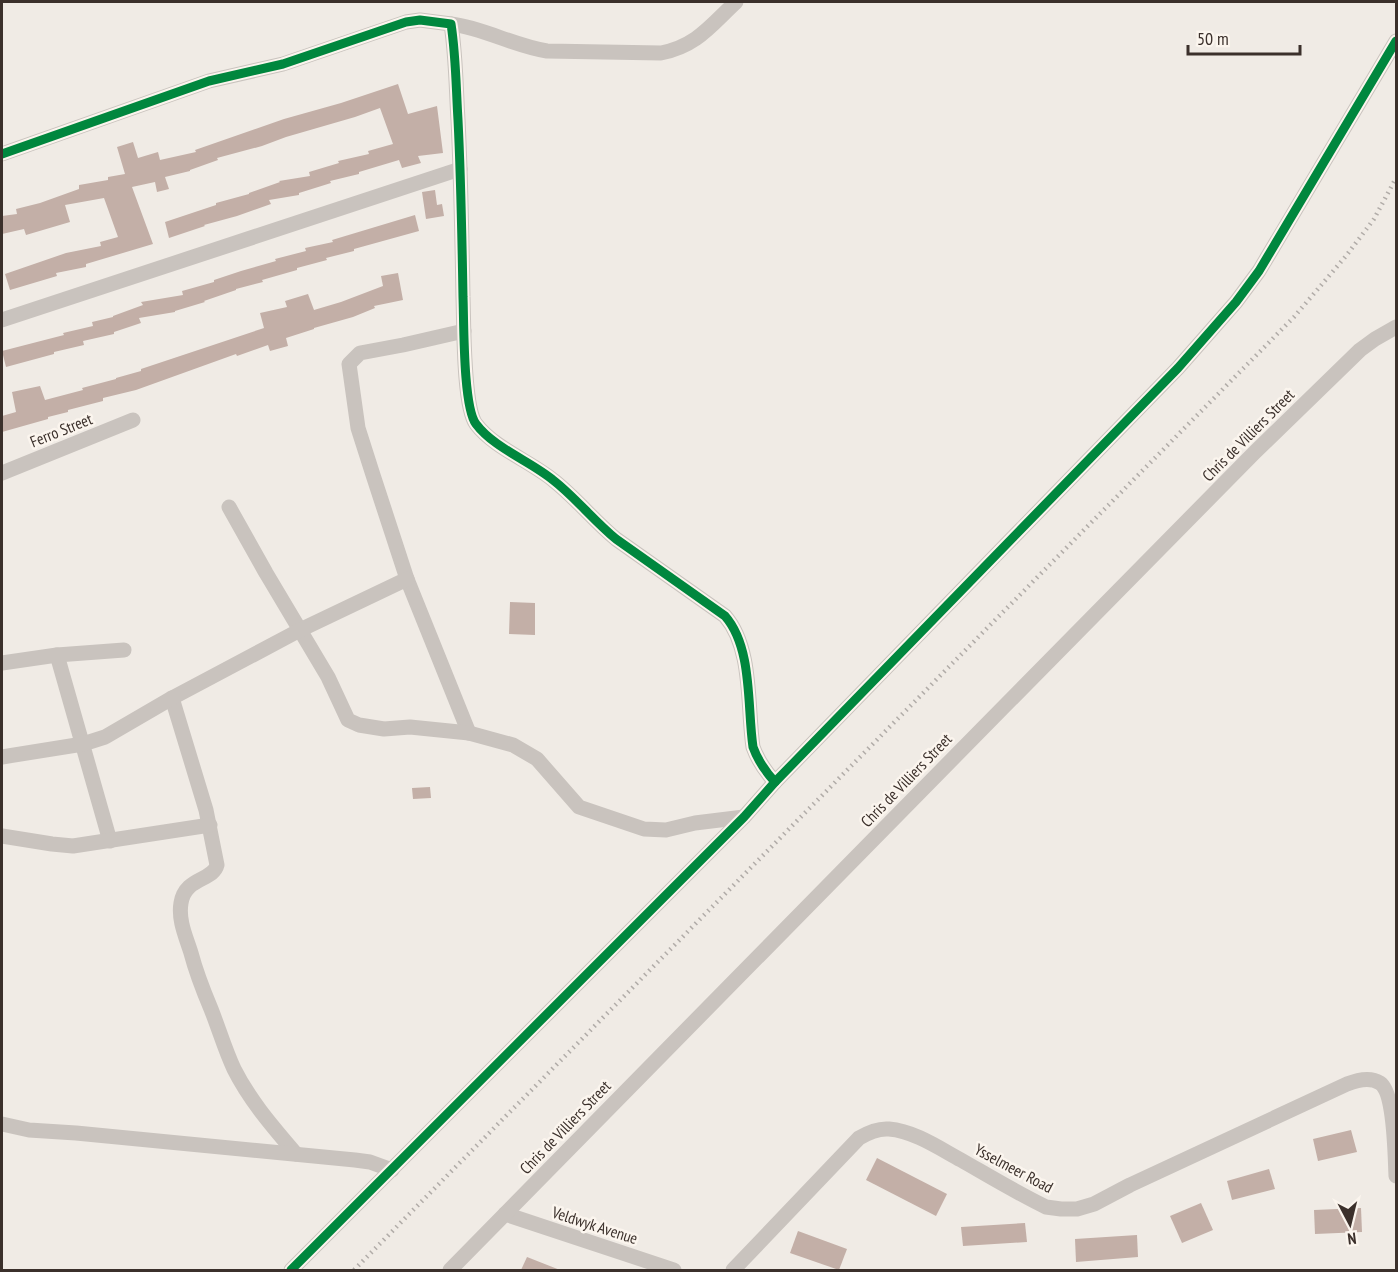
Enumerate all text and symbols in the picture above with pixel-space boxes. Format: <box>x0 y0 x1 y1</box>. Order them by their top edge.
scale bar <box>1188 18 1300 56</box>
text: 50 m <box>1197 27 1229 50</box>
street label: Chris de Villiers Street <box>1198 384 1299 485</box>
street label: Ferro Street <box>27 408 96 452</box>
street label: Chris de Villiers Street <box>856 729 956 831</box>
street label: Chris de Villiers Street <box>515 1076 615 1178</box>
street label: Ysselmeer Road <box>971 1139 1057 1197</box>
north arrow <box>1320 1194 1380 1254</box>
street label: Veldwyk Avenue <box>549 1201 640 1248</box>
text: N <box>1346 1228 1357 1249</box>

